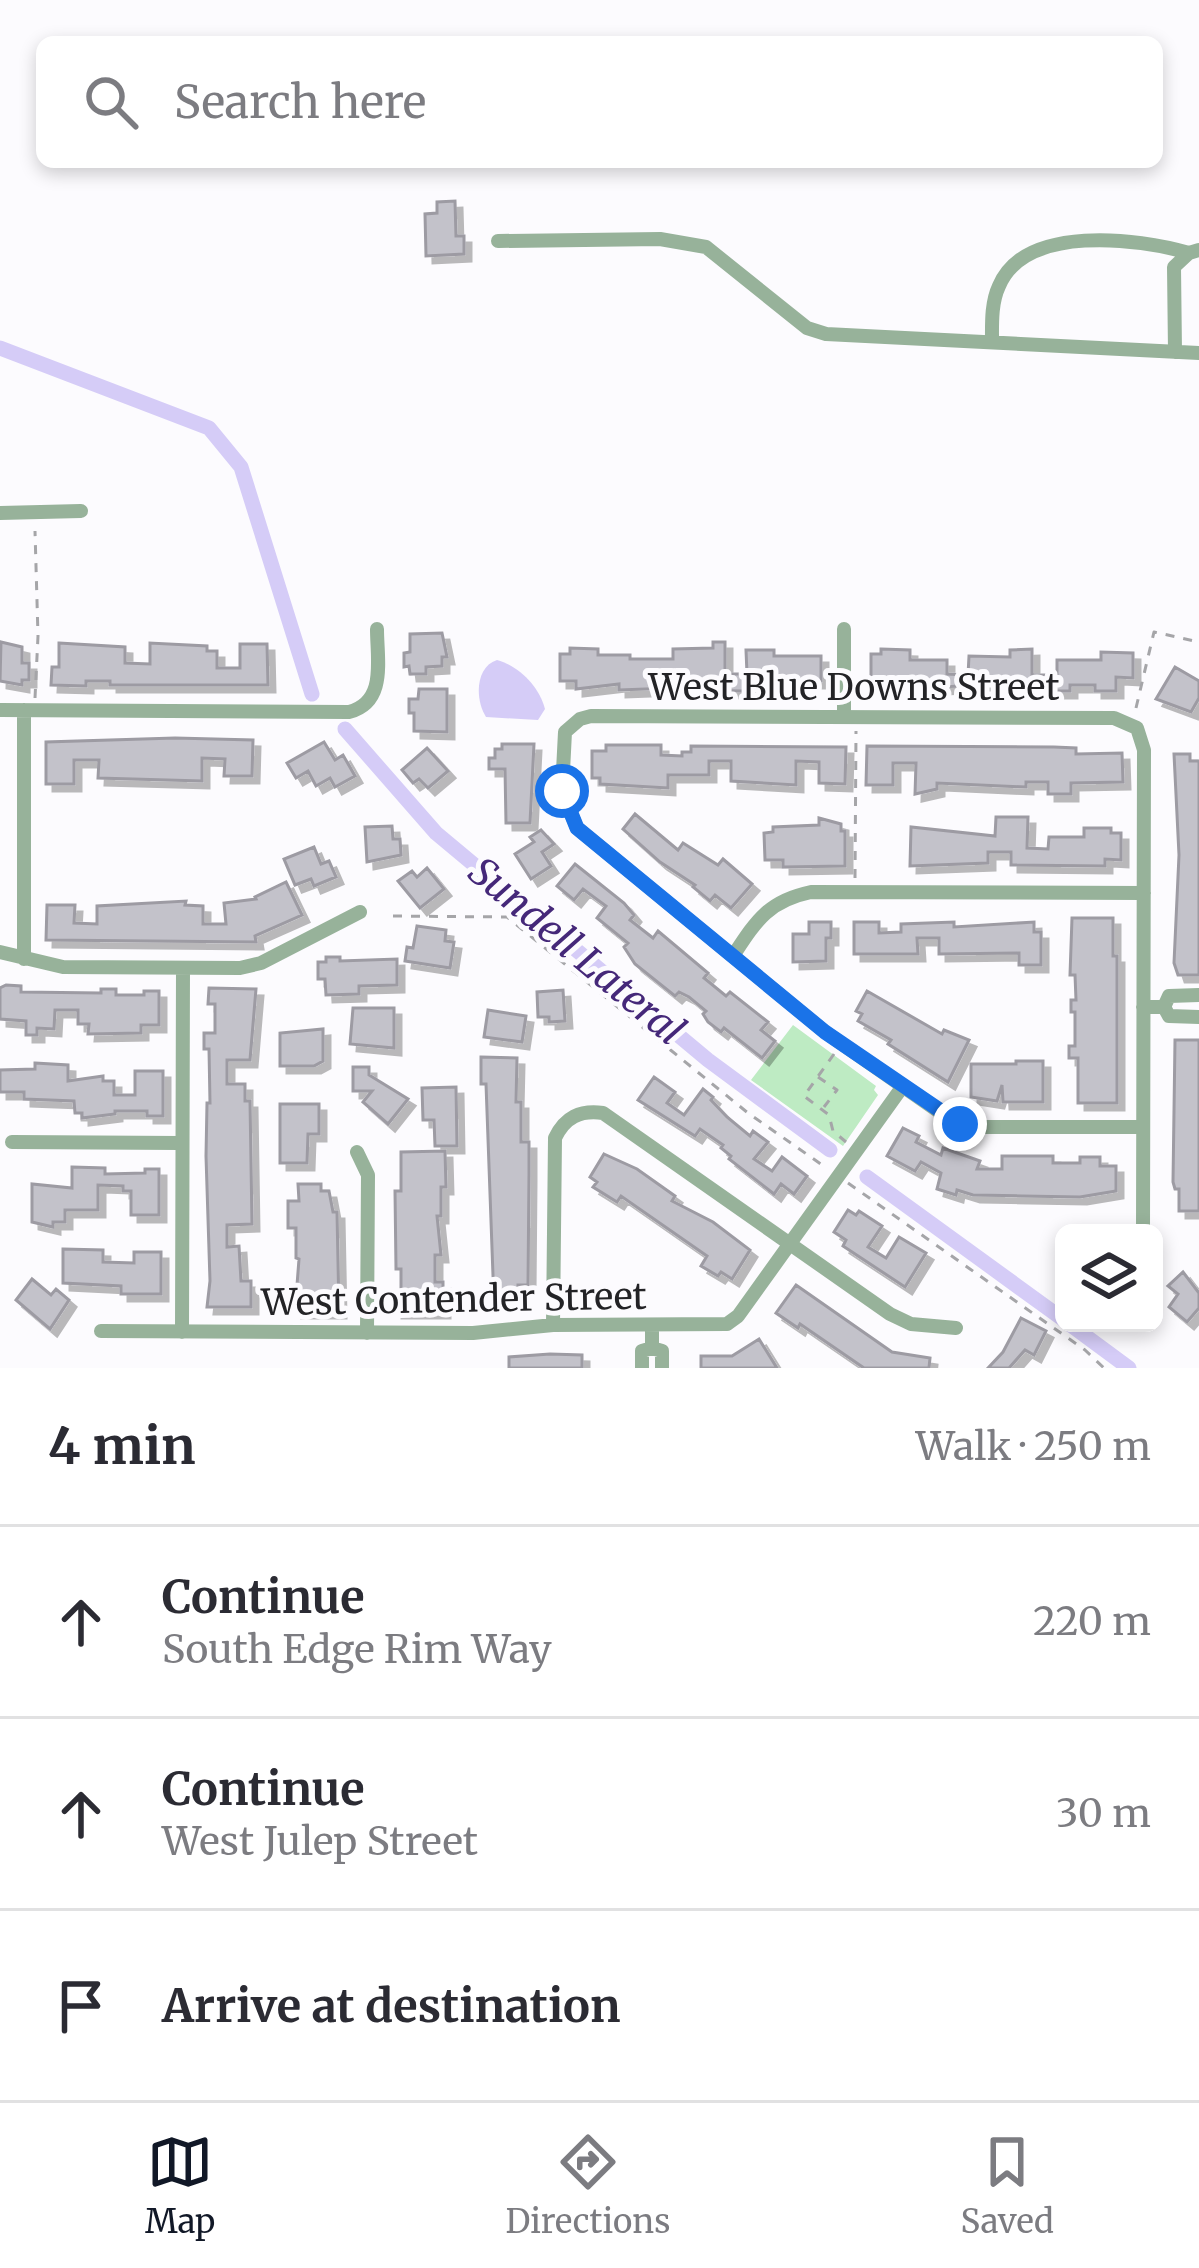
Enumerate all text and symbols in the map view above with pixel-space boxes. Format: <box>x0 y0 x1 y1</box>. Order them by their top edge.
search box <box>36 36 1163 168</box>
icon: search <box>78 69 144 135</box>
text: Search here <box>174 74 426 130</box>
street label: West Blue Downs Street <box>648 665 1059 710</box>
route start <box>535 764 589 818</box>
water label: Sundell Lateral <box>459 847 694 1056</box>
route end <box>933 1097 987 1151</box>
map controls <box>1055 1224 1163 1332</box>
button: layers <box>1055 1224 1163 1332</box>
street label: West Contender Street <box>260 1274 647 1325</box>
text: 4 min <box>48 1414 196 1478</box>
text: Walk · 250 m <box>916 1422 1151 1471</box>
text: Continue <box>162 1569 364 1625</box>
icon: ahead <box>48 1589 114 1655</box>
text: 220 m <box>1033 1597 1151 1646</box>
text: South Edge Rim Way <box>162 1625 552 1674</box>
text: Continue <box>162 1761 364 1817</box>
icon: ahead <box>48 1781 114 1847</box>
text: 30 m <box>1056 1789 1151 1838</box>
text: West Julep Street <box>162 1817 478 1866</box>
icon: arrive <box>48 1973 114 2039</box>
text: Arrive at destination <box>162 1978 620 2034</box>
tab: Map <box>145 2129 215 2242</box>
tab: Directions <box>505 2129 670 2242</box>
tab: Saved <box>960 2129 1054 2242</box>

